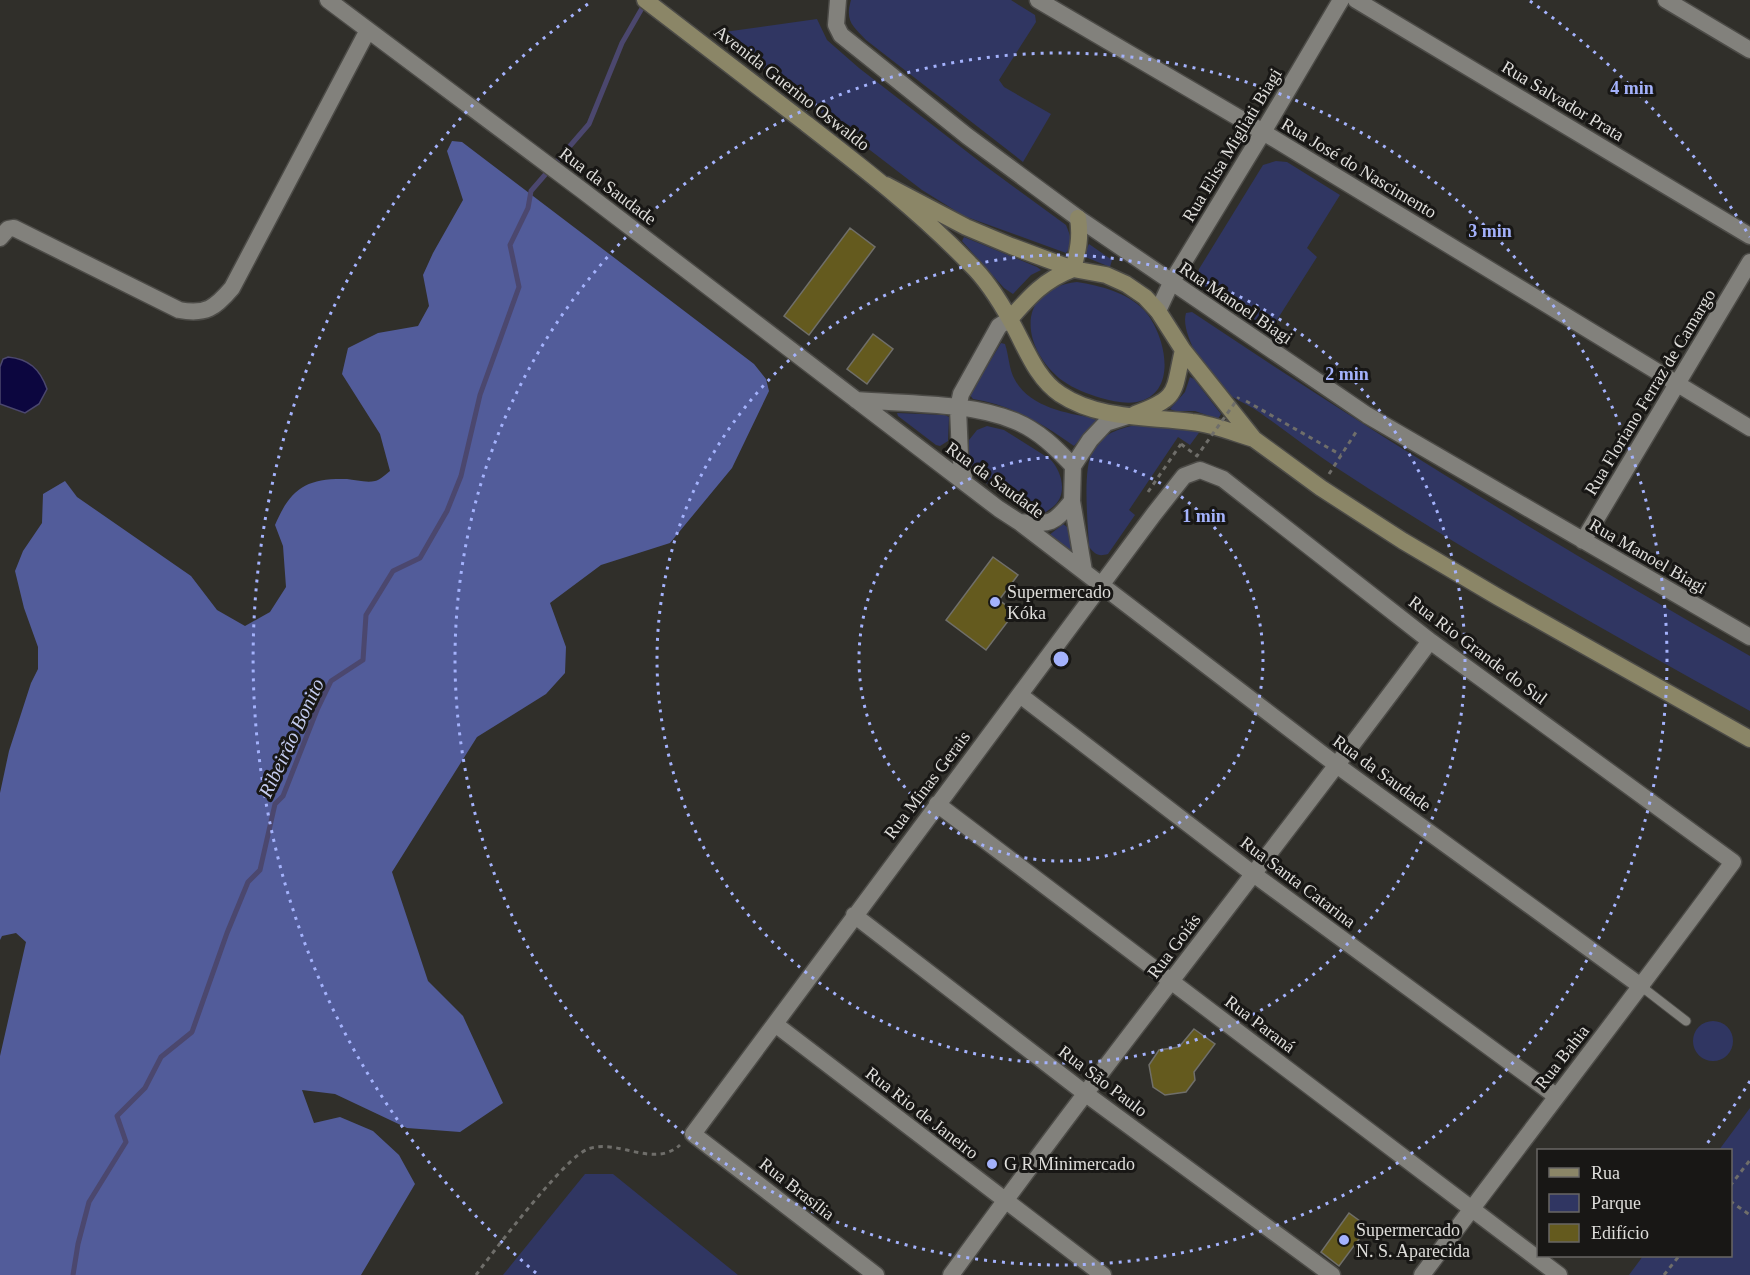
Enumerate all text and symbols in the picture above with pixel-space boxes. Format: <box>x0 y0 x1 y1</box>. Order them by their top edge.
street label: Avenida Guerino Oswaldo <box>710 21 874 155</box>
street label: Rua Salvador Prata <box>1498 57 1628 145</box>
street label: Rua Elisa Migliati Biagi <box>1178 65 1286 225</box>
text: 4 min <box>1610 78 1654 98</box>
street label: Rua José do Nascimento <box>1278 114 1440 222</box>
street label: Rua da Saudade <box>556 143 660 229</box>
text: 3 min <box>1468 221 1512 241</box>
street label: Rua Manoel Biagi <box>1176 258 1296 348</box>
street label: Rua Floriano Ferraz de Camargo <box>1580 285 1720 499</box>
text: 2 min <box>1325 364 1369 384</box>
street label: Rua da Saudade <box>942 438 1048 522</box>
text: 1 min <box>1182 506 1226 526</box>
street label: Rua Manoel Biagi <box>1586 514 1710 598</box>
place label: Supermercado Kóka <box>1007 582 1111 623</box>
street label: Rua Rio Grande do Sul <box>1405 591 1551 709</box>
marker: Supermercado Kóka <box>988 595 1002 609</box>
centre of rings <box>1051 649 1071 669</box>
water label: Ribeirão Bonito <box>253 675 328 802</box>
street label: Rua Minas Gerais <box>880 727 974 843</box>
street label: Rua da Saudade <box>1329 731 1435 815</box>
street label: Rua Santa Catarina <box>1236 832 1360 932</box>
street label: Rua Goiás <box>1143 910 1205 982</box>
street label: Rua Paraná <box>1221 991 1299 1057</box>
street label: Rua Bahia <box>1531 1021 1593 1093</box>
street label: Rua São Paulo <box>1055 1041 1151 1121</box>
street label: Rua Rio de Janeiro <box>862 1063 982 1163</box>
legend <box>1537 1149 1732 1257</box>
street label: Rua Brasília <box>756 1154 838 1224</box>
place label: G R Minimercado <box>1004 1154 1135 1174</box>
marker: G R Minimercado <box>985 1157 999 1171</box>
text: Rua <box>1591 1163 1620 1183</box>
text: Parque <box>1591 1193 1641 1213</box>
place label: Supermercado N. S. Aparecida <box>1356 1220 1470 1261</box>
text: Edifício <box>1591 1223 1649 1243</box>
marker: Supermercado N. S. Aparecida <box>1337 1233 1351 1247</box>

